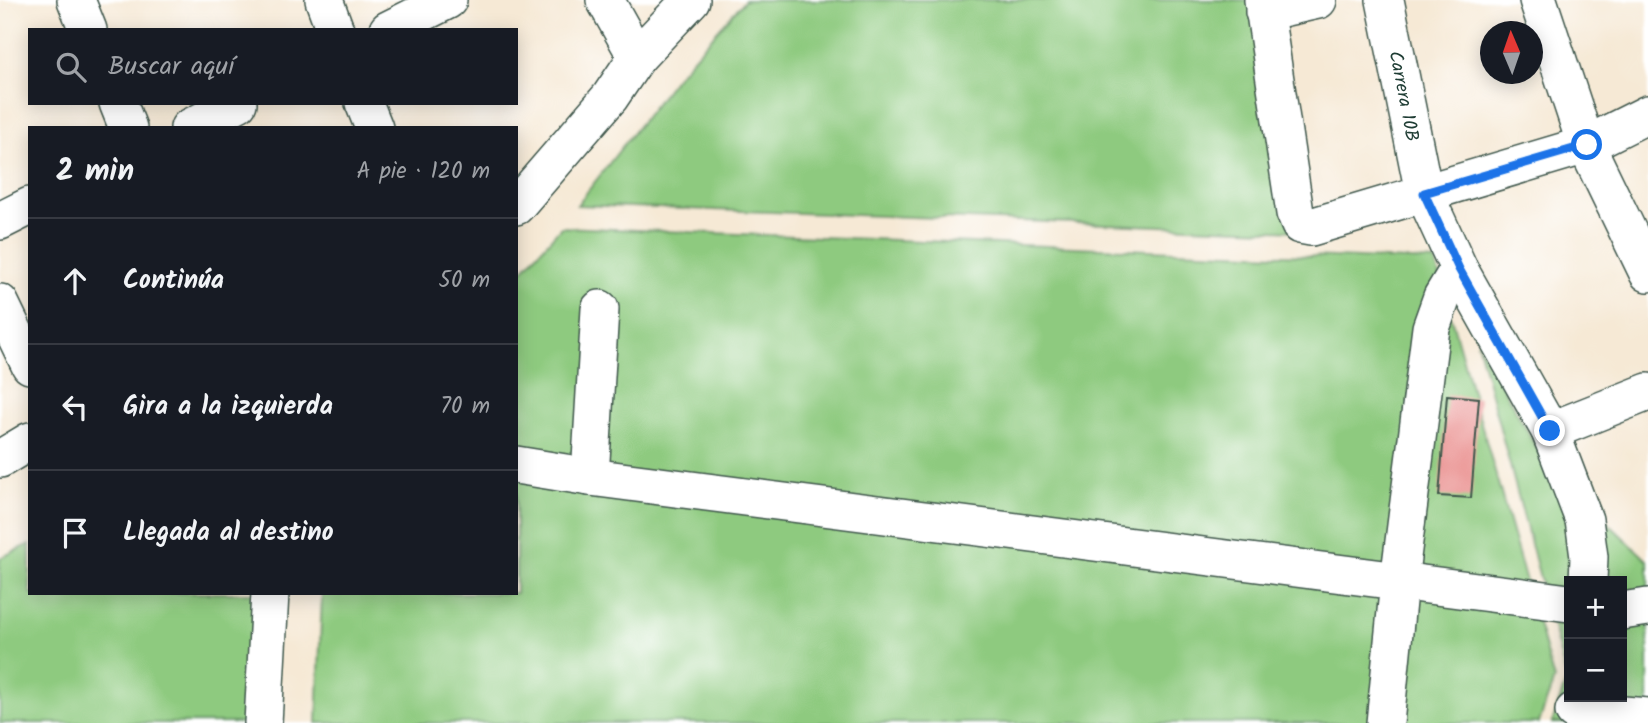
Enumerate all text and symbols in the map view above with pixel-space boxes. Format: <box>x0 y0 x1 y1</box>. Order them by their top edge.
north arrow <box>1480 21 1543 84</box>
search box <box>28 28 518 105</box>
text: Buscar aquí <box>108 46 234 88</box>
icon: search <box>52 48 90 86</box>
street label: Carrera 10B <box>1380 48 1427 144</box>
route start <box>1571 129 1602 160</box>
text: 2 min <box>56 148 134 196</box>
text: A pie · 120 m <box>356 154 490 190</box>
text: Continúa <box>123 260 224 302</box>
icon: ahead <box>56 262 94 300</box>
text: 50 m <box>439 263 490 299</box>
text: Gira a la izquierda <box>123 386 333 428</box>
icon: left <box>56 388 94 426</box>
text: 70 m <box>440 389 490 425</box>
route end <box>1534 415 1565 446</box>
text: Llegada al destino <box>123 512 334 554</box>
icon: arrive <box>56 514 94 552</box>
map controls <box>1564 576 1627 702</box>
button: + <box>1564 576 1627 639</box>
button: − <box>1564 639 1627 702</box>

